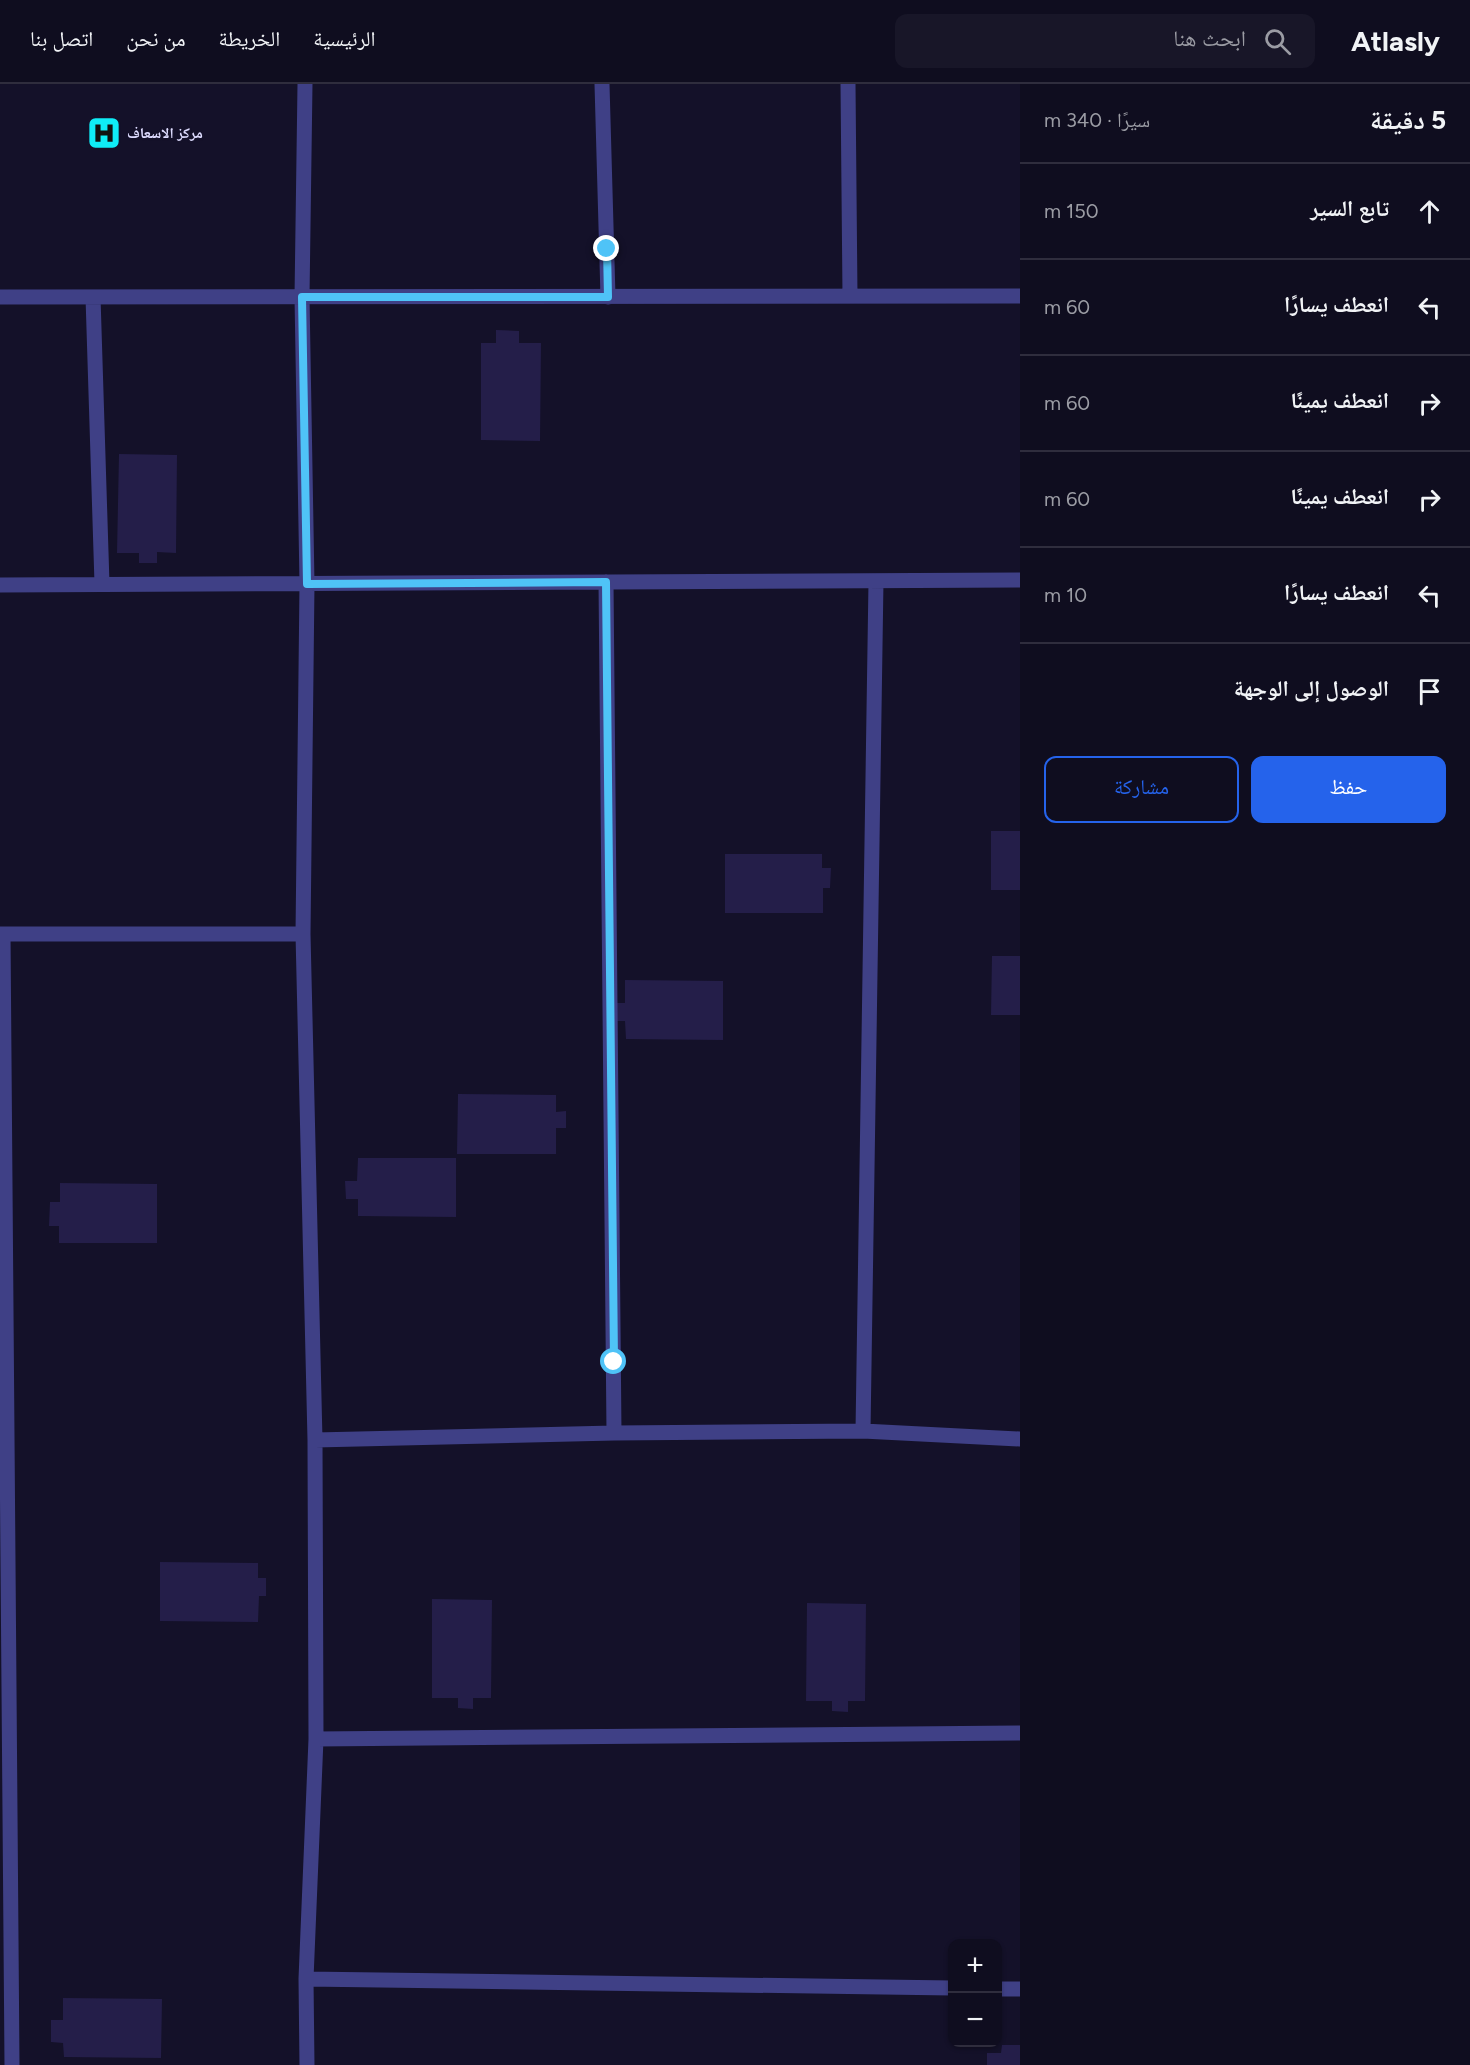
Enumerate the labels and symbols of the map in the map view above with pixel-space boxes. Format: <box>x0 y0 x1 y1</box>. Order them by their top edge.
hospital icon: مركز الاسعاف <box>86 115 122 151</box>
place label: مركز الاسعاف <box>127 124 203 142</box>
route end <box>593 235 619 261</box>
route start <box>600 1348 626 1374</box>

